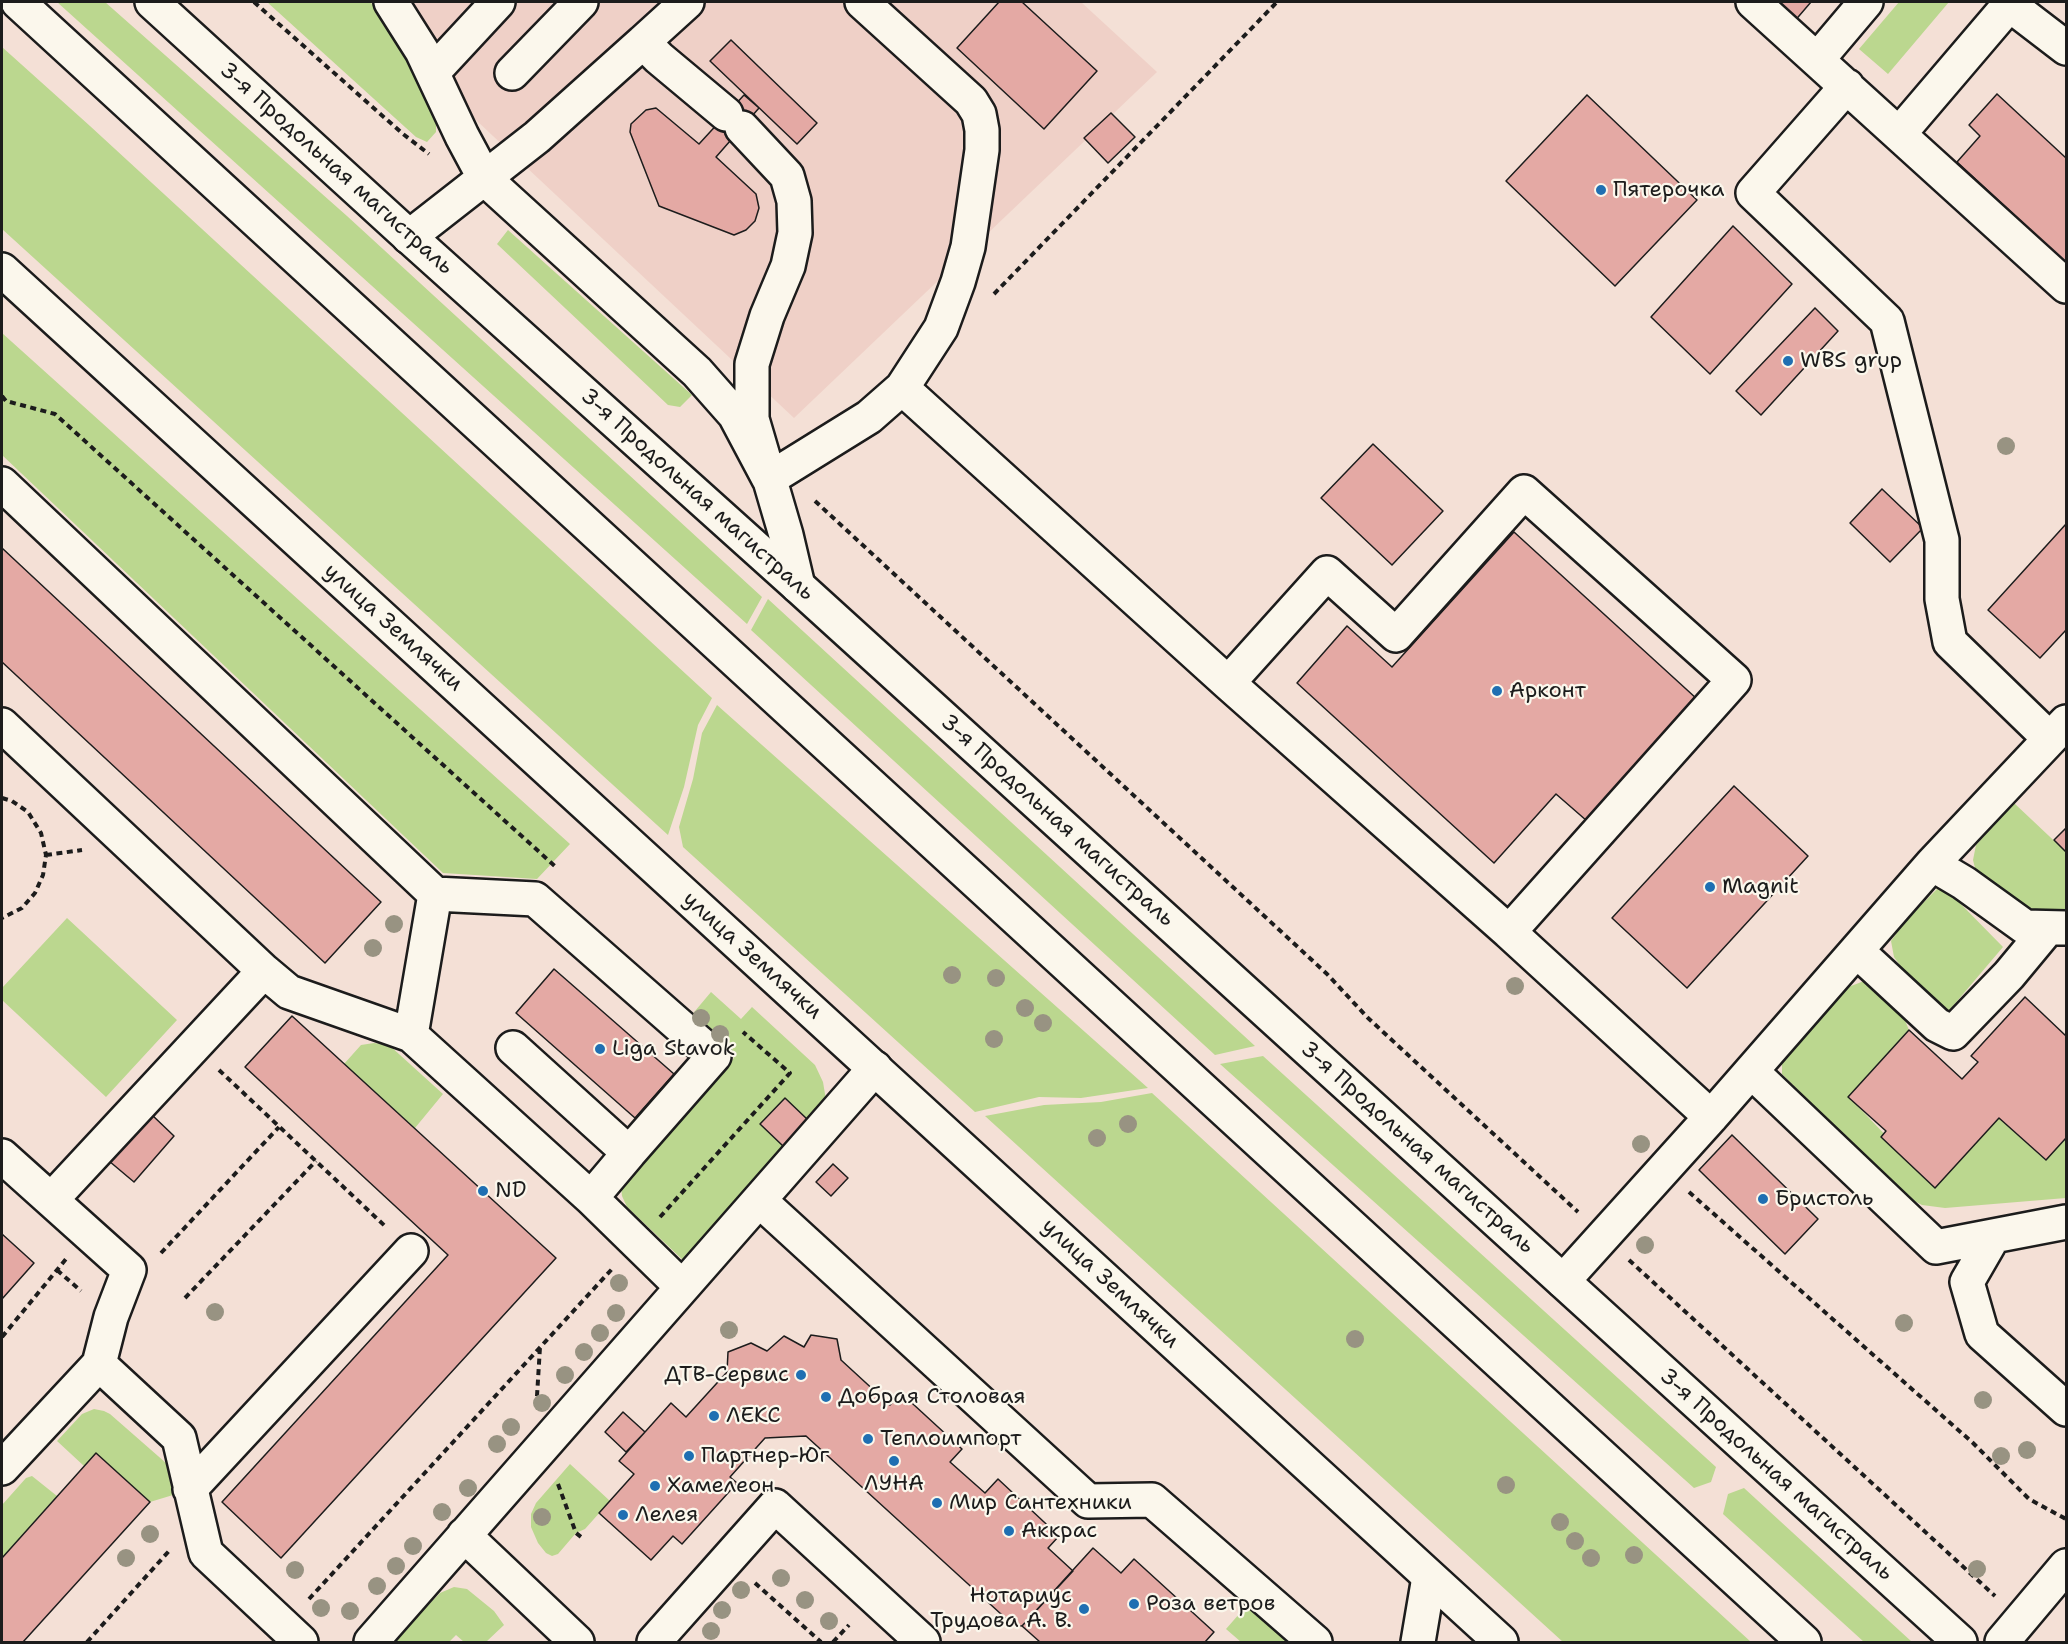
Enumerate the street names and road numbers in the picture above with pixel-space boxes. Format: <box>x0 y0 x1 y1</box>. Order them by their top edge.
street label: 3-я Продольная магистраль <box>214 57 458 281</box>
street label: 3-я Продольная магистраль <box>575 383 819 607</box>
street label: улица Землячки <box>318 558 468 698</box>
street label: 3-я Продольная магистраль <box>935 709 1179 933</box>
street label: улица Землячки <box>677 886 827 1026</box>
street label: 3-я Продольная магистраль <box>1295 1036 1539 1260</box>
street label: улица Землячки <box>1036 1213 1184 1355</box>
street label: 3-я Продольная магистраль <box>1654 1363 1898 1587</box>

